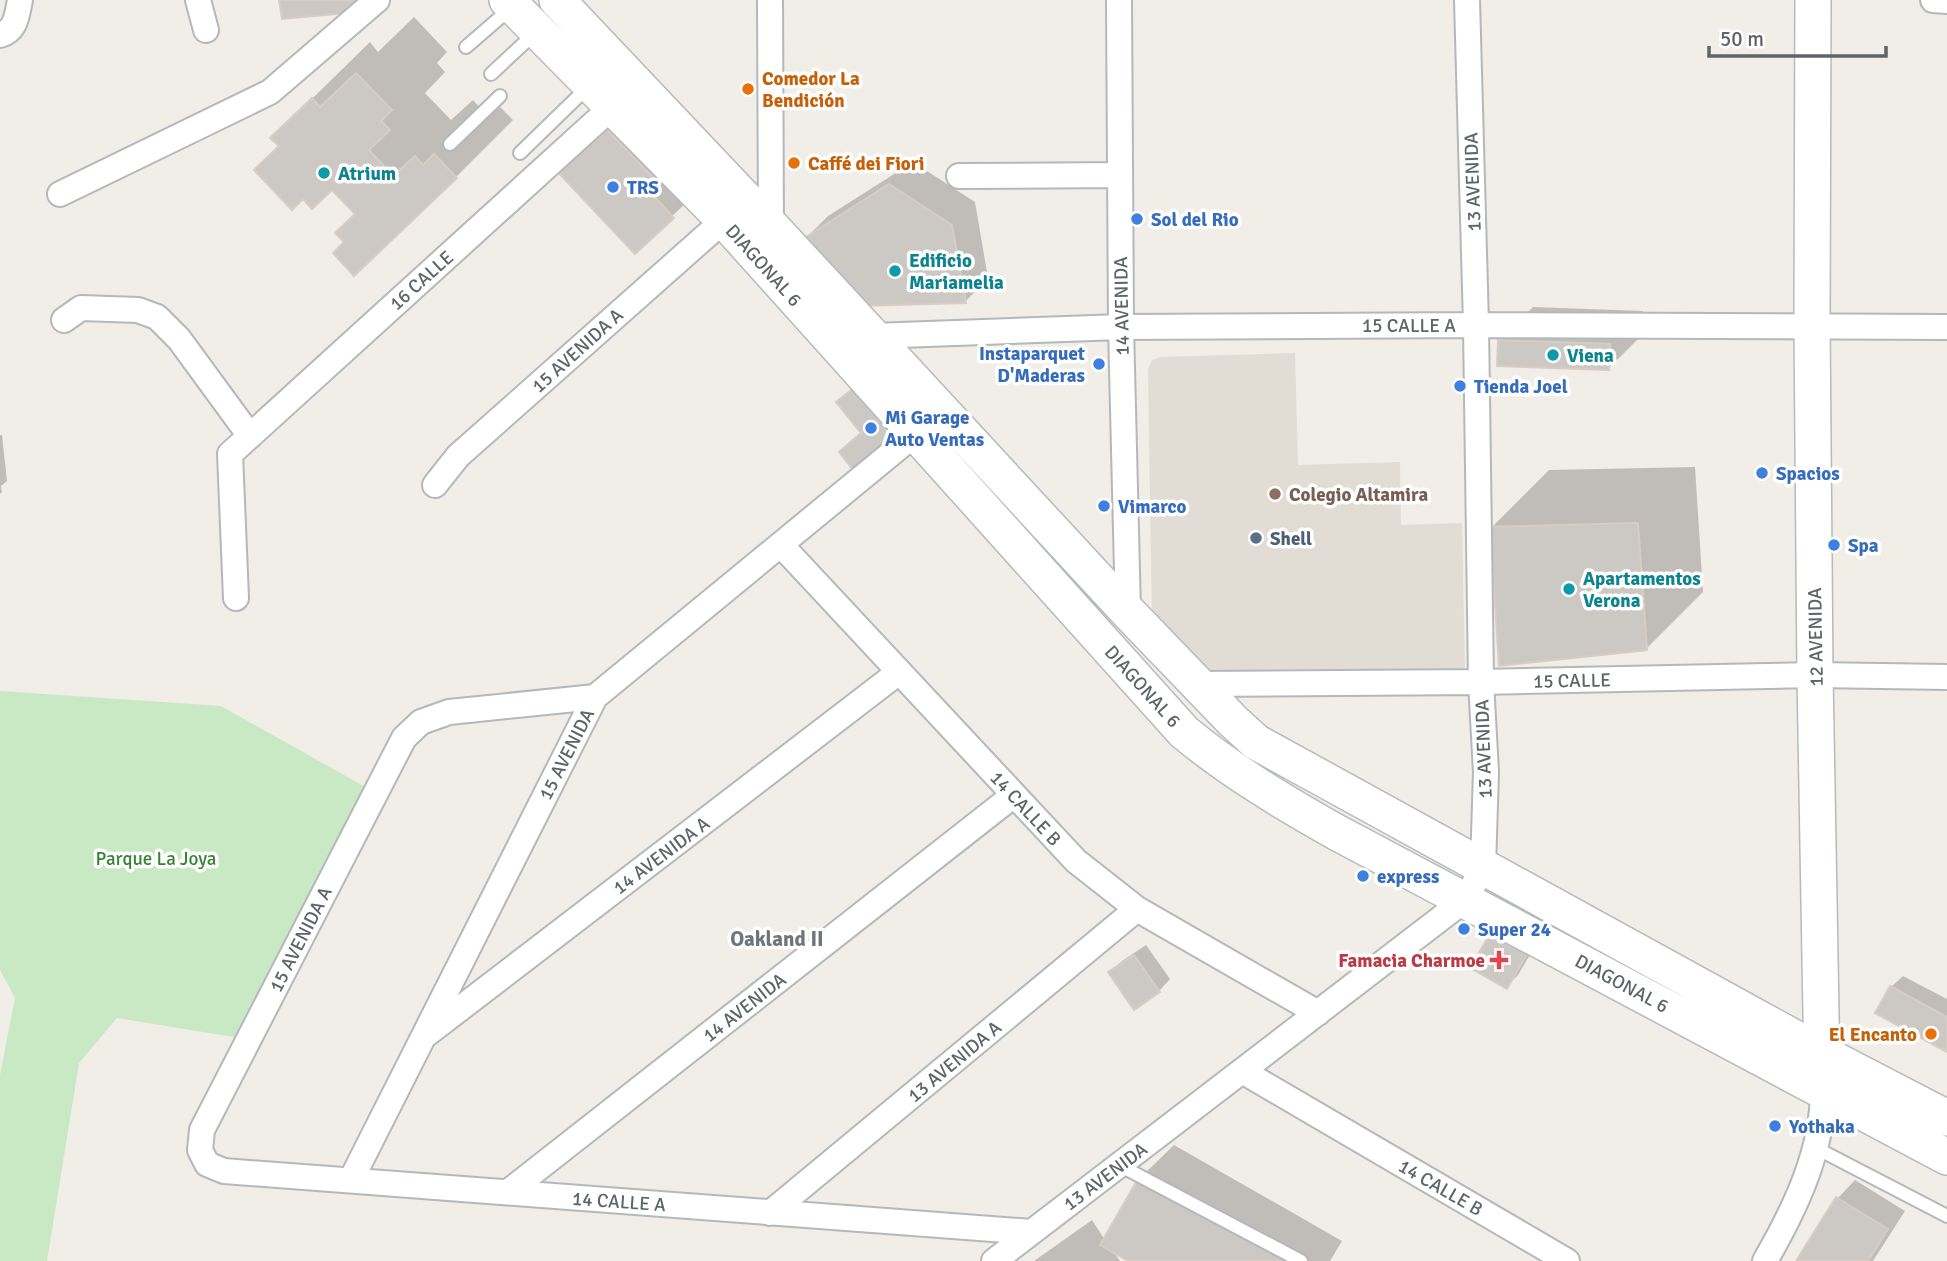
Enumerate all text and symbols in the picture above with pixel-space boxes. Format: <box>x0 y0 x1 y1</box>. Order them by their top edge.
scale bar <box>1709 14 1886 58</box>
text: 50 m <box>1720 26 1764 52</box>
place label: Comedor La Bendición <box>762 67 860 113</box>
marker: Comedor La Bendición <box>740 81 756 97</box>
street label: 13 AVENIDA <box>1459 132 1487 232</box>
place label: Caffé dei Fiori <box>808 152 924 176</box>
marker: Caffé dei Fiori <box>786 155 802 171</box>
place label: Atrium <box>338 162 396 186</box>
marker: Atrium <box>316 165 332 181</box>
place label: TRS <box>627 176 659 200</box>
marker: TRS <box>605 179 621 195</box>
place label: Sol del Rio <box>1151 208 1239 232</box>
marker: Sol del Rio <box>1129 211 1145 227</box>
street label: DIAGONAL 6 <box>720 219 807 312</box>
street label: 16 CALLE <box>385 246 459 316</box>
place label: Edificio Mariamelia <box>909 249 1004 295</box>
street label: 14 AVENIDA <box>1109 256 1135 356</box>
marker: Edificio Mariamelia <box>887 263 903 279</box>
street label: 15 AVENIDA A <box>527 303 629 398</box>
street label: 15 CALLE A <box>1362 314 1456 338</box>
place label: Instaparquet D'Maderas <box>979 342 1085 388</box>
place label: Viena <box>1567 344 1614 368</box>
marker: Viena <box>1545 347 1561 363</box>
marker: Instaparquet D'Maderas <box>1091 356 1107 372</box>
place label: Tienda Joel <box>1474 375 1568 399</box>
marker: Tienda Joel <box>1452 378 1468 394</box>
place label: Mi Garage Auto Ventas <box>885 406 984 452</box>
marker: Mi Garage Auto Ventas <box>863 420 879 436</box>
place label: Spacios <box>1776 462 1840 486</box>
marker: Spacios <box>1754 465 1770 481</box>
place label: Colegio Altamira <box>1289 483 1428 507</box>
marker: Colegio Altamira <box>1267 486 1283 502</box>
place label: Vimarco <box>1118 495 1186 519</box>
marker: Vimarco <box>1096 498 1112 514</box>
place label: Shell <box>1270 527 1312 551</box>
marker: Shell <box>1248 530 1264 546</box>
place label: Spa <box>1848 534 1879 558</box>
marker: Spa <box>1826 537 1842 553</box>
place label: Apartamentos Verona <box>1583 567 1701 613</box>
marker: Apartamentos Verona <box>1561 581 1577 597</box>
street label: 12 AVENIDA <box>1803 587 1829 687</box>
street label: DIAGONAL 6 <box>1099 640 1186 733</box>
street label: 15 CALLE <box>1533 668 1611 694</box>
street label: 13 AVENIDA <box>1470 699 1498 799</box>
street label: 15 AVENIDA <box>534 704 600 804</box>
street label: 14 CALLE B <box>985 766 1066 851</box>
street label: 14 AVENIDA A <box>608 811 715 900</box>
park label: Parque La Joya <box>96 847 216 871</box>
place label: express <box>1377 865 1439 889</box>
marker: express <box>1355 868 1371 884</box>
street label: 15 AVENIDA A <box>264 882 338 996</box>
place label: Super 24 <box>1478 918 1551 942</box>
marker: Super 24 <box>1456 921 1472 937</box>
district label: Oakland II <box>730 926 824 952</box>
place label: Famacia Charmoe <box>1338 949 1485 973</box>
street label: DIAGONAL 6 <box>1571 949 1672 1019</box>
marker: Famacia Charmoe <box>1491 952 1507 968</box>
street label: 14 AVENIDA <box>698 968 791 1048</box>
street label: 13 AVENIDA A <box>903 1015 1007 1108</box>
place label: El Encanto <box>1829 1023 1917 1047</box>
marker: El Encanto <box>1923 1026 1939 1042</box>
place label: Yothaka <box>1788 1115 1855 1139</box>
marker: Yothaka <box>1767 1118 1783 1134</box>
street label: 13 AVENIDA <box>1059 1137 1153 1216</box>
street label: 14 CALLE B <box>1394 1154 1487 1222</box>
street label: 14 CALLE A <box>571 1187 667 1217</box>

